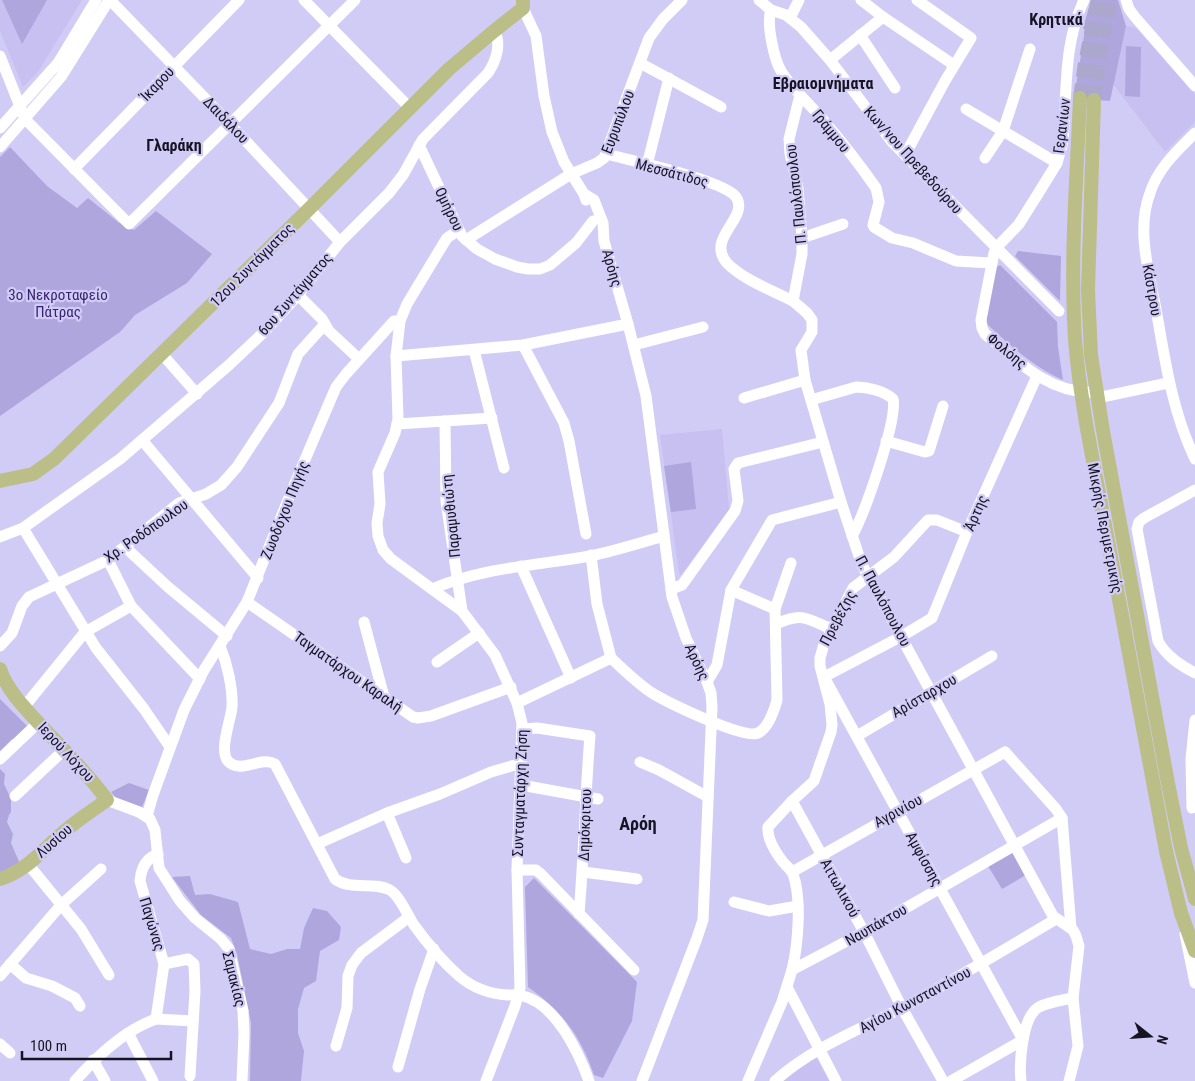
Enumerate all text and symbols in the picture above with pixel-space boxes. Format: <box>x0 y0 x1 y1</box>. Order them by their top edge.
district label: Κρητικά <box>1029 10 1083 29</box>
street label: Ίκαρου <box>135 63 178 106</box>
district label: Εβραιομνήματα <box>773 74 873 93</box>
street label: Ευρυπύλου <box>598 88 638 156</box>
street label: Δαιδάλου <box>199 93 253 147</box>
street label: Γερανίων <box>1050 97 1074 155</box>
street label: Κων/νου Πρεβεδούρου <box>860 103 966 217</box>
street label: Γράμμου <box>808 106 854 156</box>
district label: Γλαράκη <box>146 136 202 155</box>
street label: Π. Παυλόπουλου <box>782 143 810 245</box>
street label: Μεσσάτιδος <box>634 155 710 191</box>
street label: Ομήρου <box>431 184 467 234</box>
street label: 12ου Συντάγματος <box>206 219 298 311</box>
street label: Αρόης <box>598 247 626 289</box>
street label: 6ου Συντάγματος <box>254 249 336 339</box>
street label: Κάστρου <box>1139 263 1165 317</box>
park label: 3o Νεκροταφείο Πάτρας <box>8 286 108 321</box>
street label: Φολόης <box>984 329 1030 373</box>
street label: Ζωοδόχου Πηγής <box>257 458 313 562</box>
street label: Μικρής Περιμετρικής <box>1084 461 1126 595</box>
street label: Παραμυθιώτη <box>438 474 464 558</box>
street label: Άρτης <box>960 492 992 534</box>
street label: Χρ. Ροδόπουλου <box>100 495 192 567</box>
street label: Π. Παυλόπουλου <box>852 553 914 649</box>
street label: Πρεβέζης <box>816 587 860 649</box>
street label: Ταγματάρχου Καραλή <box>290 628 406 716</box>
street label: Αρόης <box>681 641 713 683</box>
street label: Αρίσταρχου <box>888 670 960 722</box>
street label: Ιερού Λόχου <box>34 719 98 785</box>
street label: Συνταγματάρχη Ζήση <box>509 729 531 857</box>
street label: Δημόκριτου <box>575 789 595 861</box>
street label: Αγρινίου <box>871 790 925 832</box>
district label: Αρόη <box>619 813 657 834</box>
street label: Λυσίου <box>32 820 76 862</box>
street label: Αμφίσσης <box>902 829 946 889</box>
street label: Αιτωλικού <box>817 856 863 920</box>
street label: Παγώνας <box>135 895 169 953</box>
street label: Ναυπάκτου <box>842 900 910 950</box>
street label: Σαμακίας <box>218 950 250 1008</box>
street label: Αγίου Κωνσταντίνου <box>856 963 974 1037</box>
north arrow <box>1125 1011 1175 1061</box>
scale bar <box>22 1028 171 1060</box>
text: N <box>1154 1033 1171 1046</box>
text: 100 m <box>30 1037 67 1055</box>

